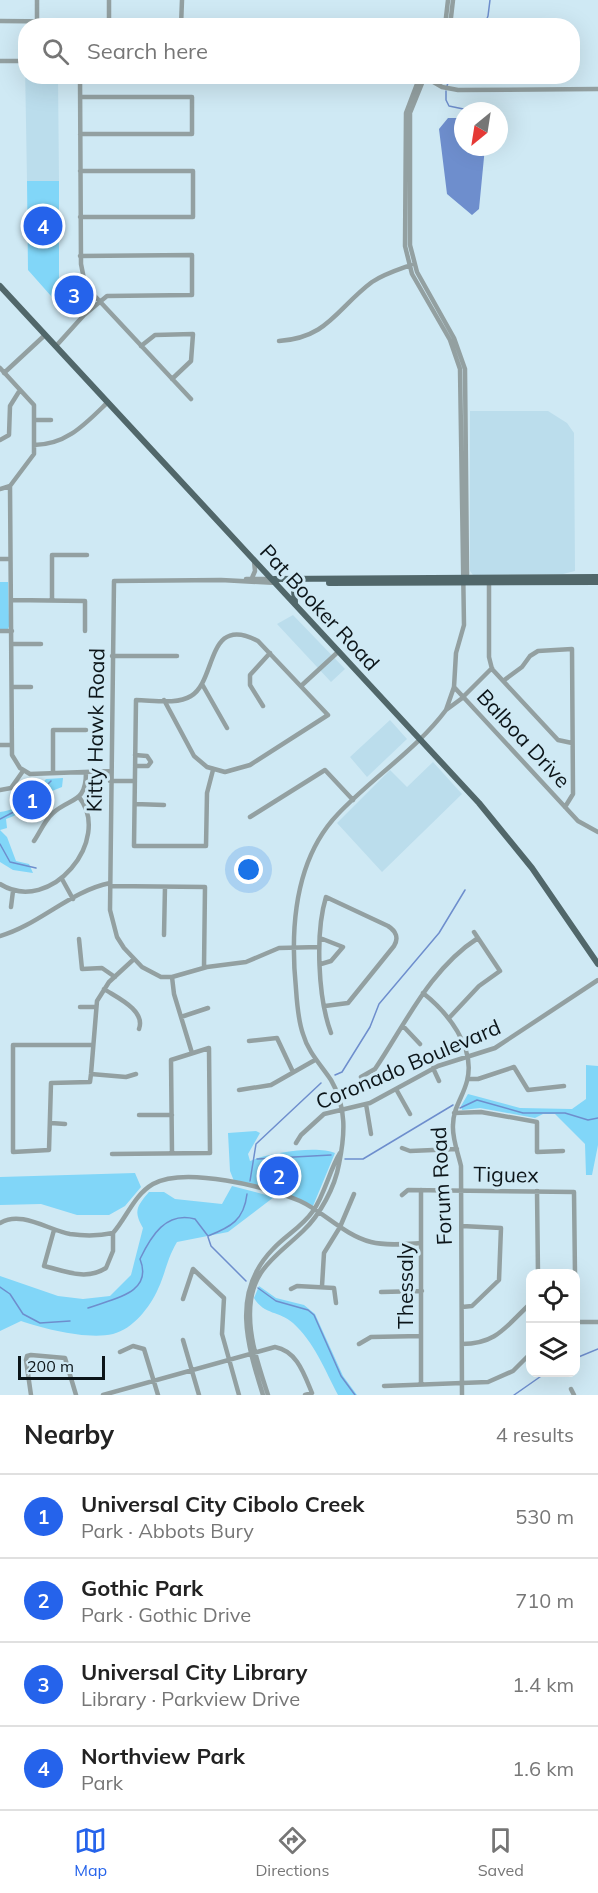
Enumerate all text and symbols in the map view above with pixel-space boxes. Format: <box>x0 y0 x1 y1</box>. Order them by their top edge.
search box <box>18 18 580 84</box>
icon: search <box>39 35 72 68</box>
text: Search here <box>87 37 208 65</box>
north arrow <box>454 102 508 156</box>
pin: 4 <box>24 204 63 248</box>
pin: 3 <box>54 272 94 318</box>
street label: Pat Booker Road <box>255 538 385 676</box>
street label: Kitty Hawk Road <box>81 648 109 812</box>
street label: Balboa Drive <box>472 683 576 793</box>
pin: 1 <box>12 778 51 822</box>
your location <box>234 855 263 884</box>
street label: Coronado Boulevard <box>312 1013 504 1115</box>
street label: Forum Road <box>425 1126 457 1246</box>
pin: 2 <box>260 1154 298 1198</box>
street label: Tiguex <box>473 1160 539 1188</box>
street label: Thessaly <box>392 1243 418 1329</box>
map controls <box>526 1269 580 1377</box>
button: locate <box>526 1269 580 1323</box>
button: layers <box>526 1323 580 1377</box>
scale bar <box>18 1353 105 1380</box>
text: 200 m <box>27 1356 74 1376</box>
text: Nearby <box>24 1418 114 1451</box>
text: 4 results <box>496 1422 574 1447</box>
text: Universal City Cibolo Creek <box>81 1490 364 1518</box>
text: 1 <box>38 1504 50 1529</box>
text: 530 m <box>515 1504 574 1529</box>
text: Park · Abbots Bury <box>81 1518 254 1543</box>
text: Gothic Park <box>81 1574 203 1602</box>
text: 2 <box>38 1588 50 1613</box>
text: 710 m <box>515 1588 574 1613</box>
text: Park · Gothic Drive <box>81 1602 251 1627</box>
text: Universal City Library <box>81 1658 308 1686</box>
text: 3 <box>38 1672 50 1697</box>
text: 1.4 km <box>512 1672 574 1697</box>
text: Library · Parkview Drive <box>81 1686 300 1711</box>
text: Northview Park <box>81 1742 245 1770</box>
text: 4 <box>38 1756 50 1781</box>
text: 1.6 km <box>512 1756 574 1781</box>
text: Park <box>81 1770 123 1795</box>
tab: Map <box>74 1824 107 1880</box>
tab: Directions <box>255 1824 329 1880</box>
tab: Saved <box>478 1824 524 1880</box>

